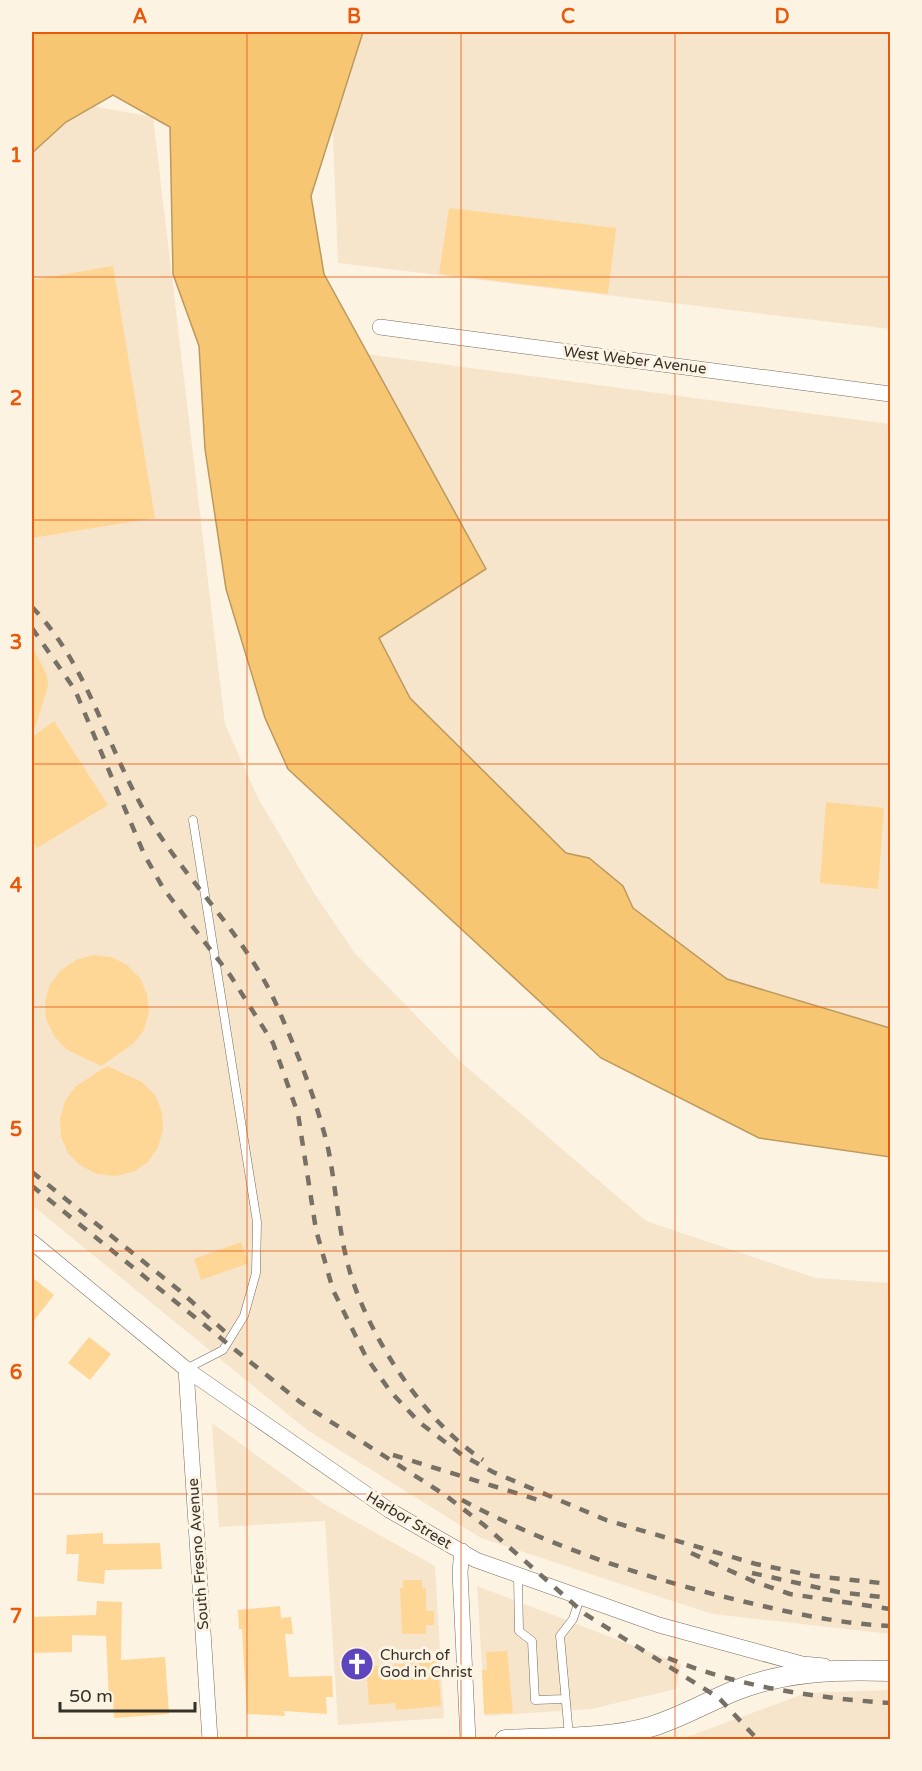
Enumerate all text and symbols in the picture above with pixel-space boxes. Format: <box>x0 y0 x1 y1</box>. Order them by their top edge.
text: A <box>133 5 148 29</box>
text: B <box>347 5 361 29</box>
text: C <box>561 5 575 29</box>
text: D <box>774 5 790 29</box>
text: 1 <box>10 144 22 168</box>
street label: West Weber Avenue <box>562 342 708 378</box>
text: 2 <box>10 387 22 411</box>
text: 3 <box>10 631 22 655</box>
text: 4 <box>10 874 23 898</box>
text: 5 <box>10 1118 22 1142</box>
text: 6 <box>10 1361 22 1385</box>
street label: South Fresno Avenue <box>184 1478 212 1630</box>
street label: Harbor Street <box>363 1487 455 1553</box>
text: 7 <box>10 1605 22 1629</box>
church icon: Church of God in Christ <box>339 1646 375 1682</box>
place label: Church of God in Christ <box>380 1646 473 1681</box>
scale bar <box>60 1675 195 1713</box>
text: 50 m <box>69 1685 113 1707</box>

